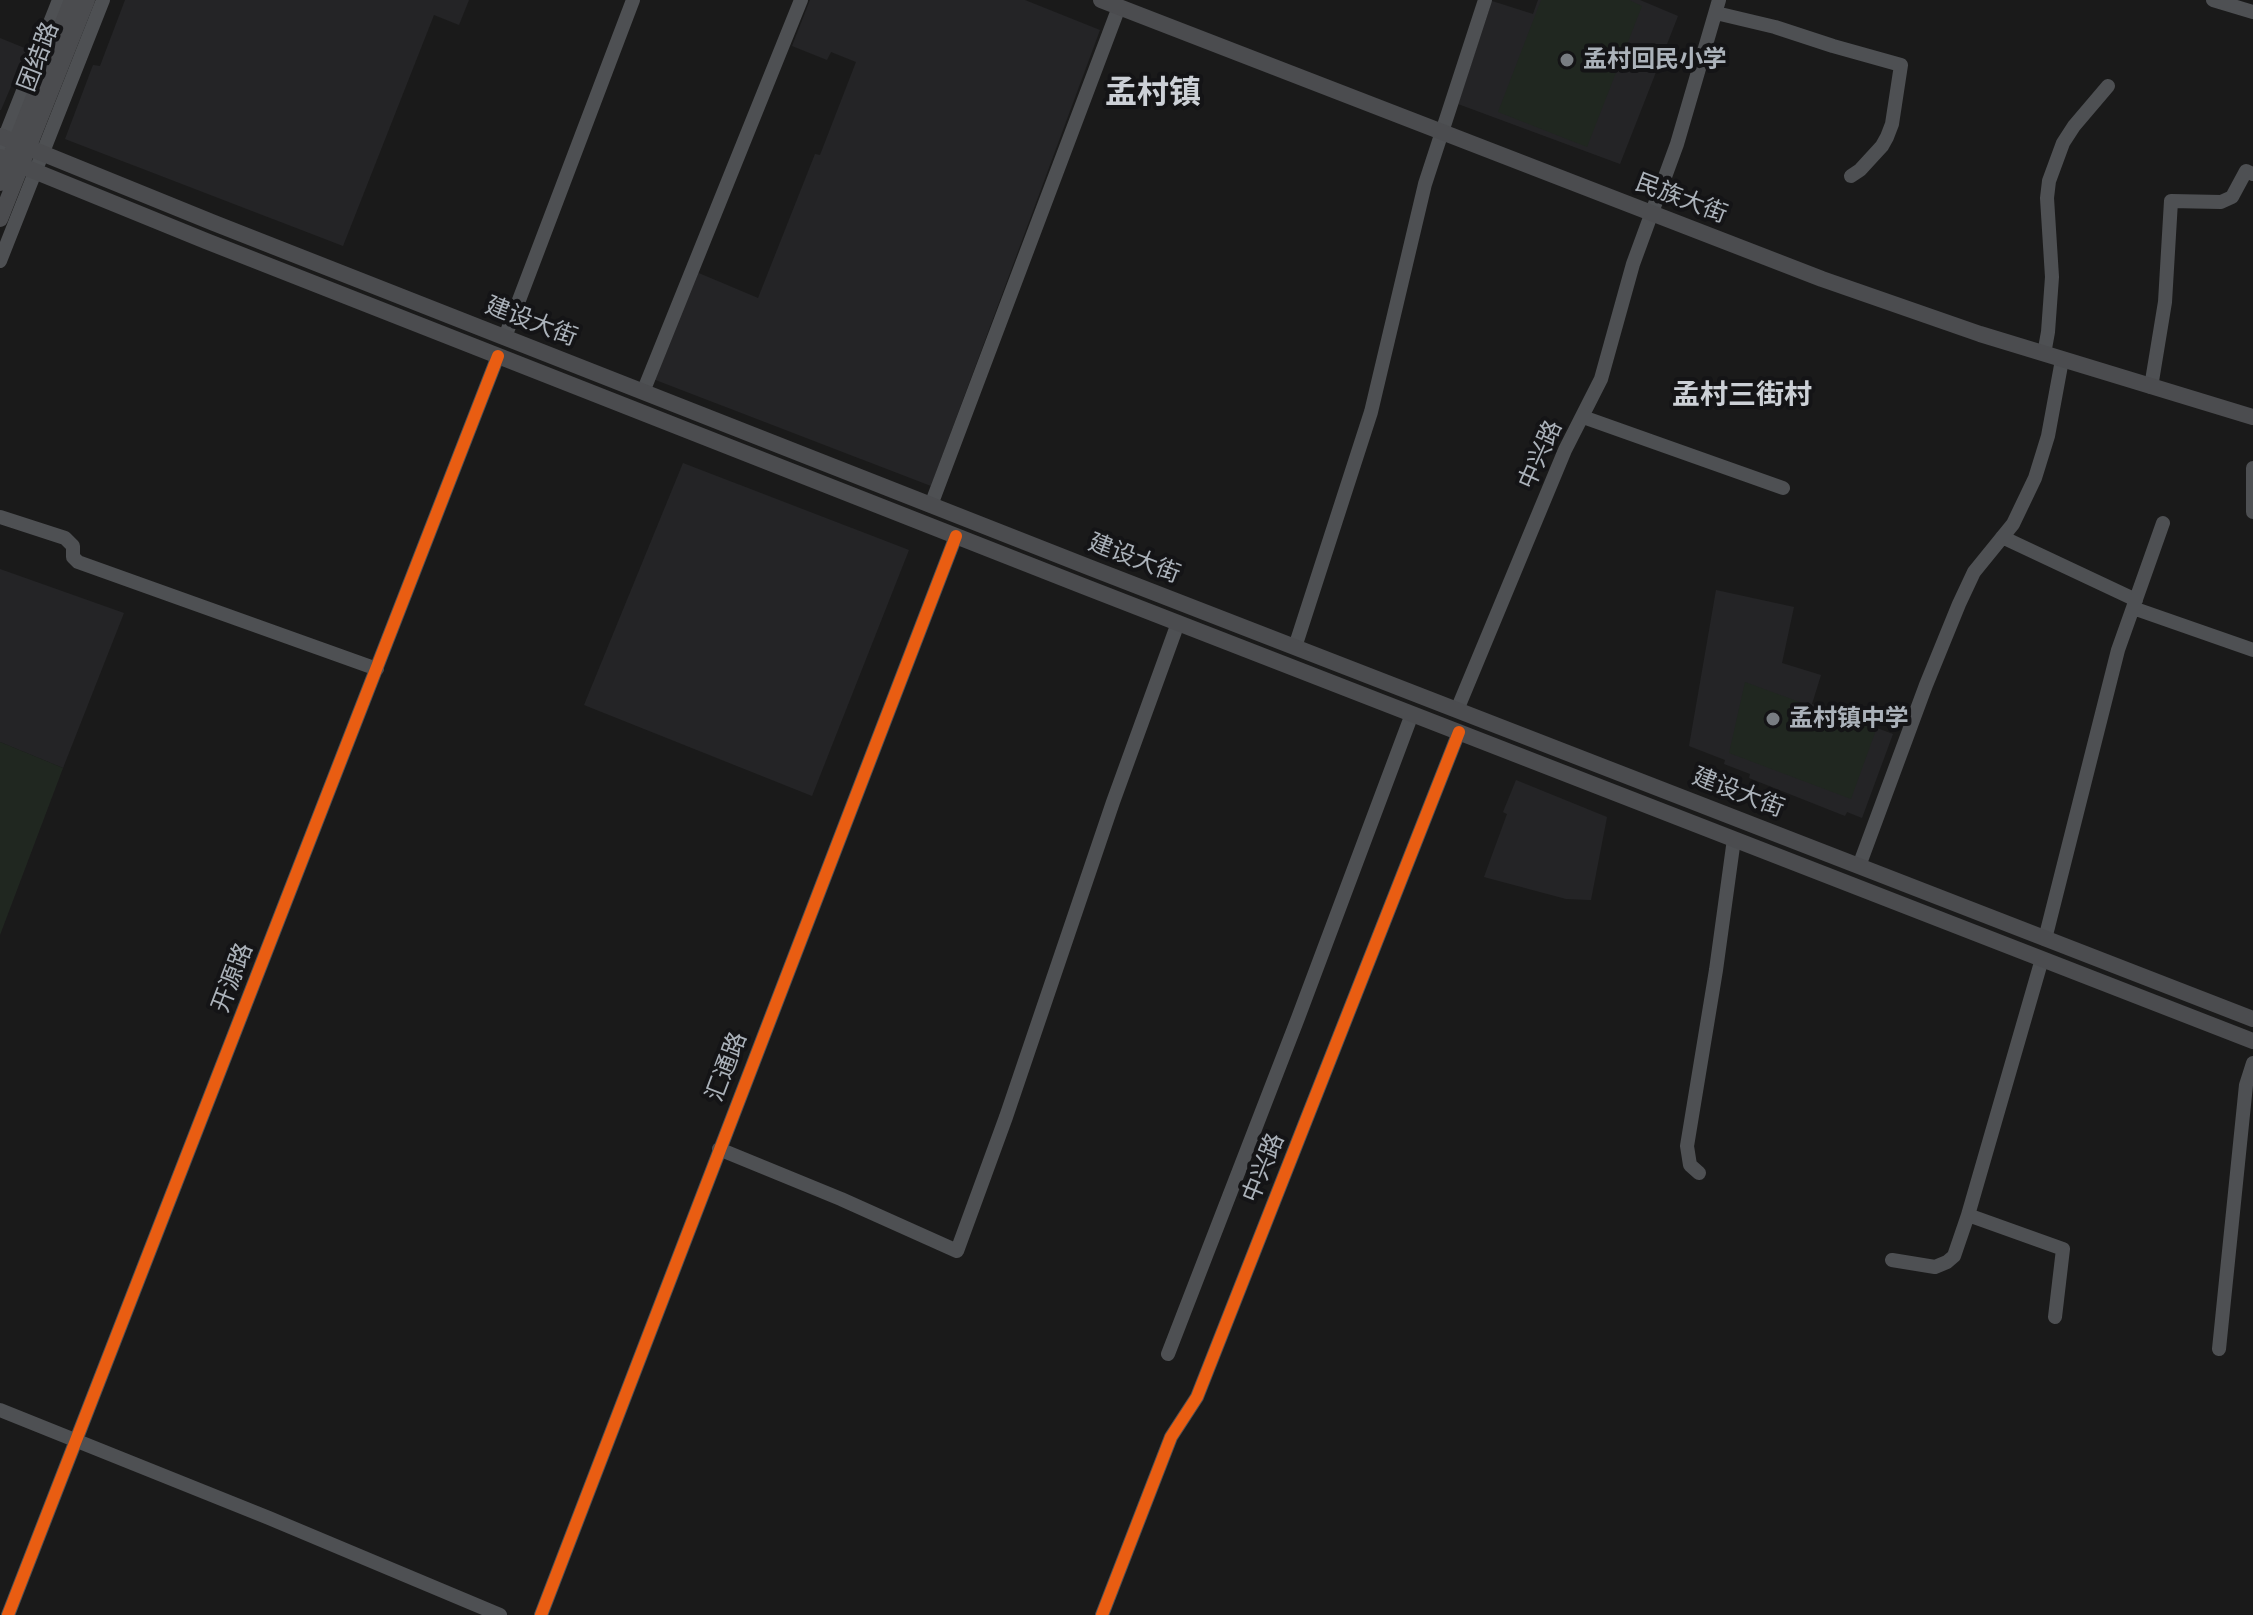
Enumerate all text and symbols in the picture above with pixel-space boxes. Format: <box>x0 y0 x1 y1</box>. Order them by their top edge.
street label: 团结路 <box>13 18 65 96</box>
place label: 孟村回民小学 <box>1583 46 1727 74</box>
marker: 孟村回民小学 <box>1558 51 1576 69</box>
district label: 孟村镇 <box>1105 75 1201 113</box>
street label: 民族大街 <box>1631 168 1731 230</box>
street label: 建设大街 <box>481 291 581 353</box>
district label: 孟村三街村 <box>1672 379 1812 413</box>
street label: 中兴路 <box>1513 416 1569 494</box>
street label: 建设大街 <box>1084 528 1184 590</box>
place label: 孟村镇中学 <box>1789 705 1909 733</box>
marker: 孟村镇中学 <box>1764 710 1782 728</box>
street label: 建设大街 <box>1688 762 1788 824</box>
street label: 开源路 <box>207 939 259 1017</box>
street label: 汇通路 <box>701 1028 753 1106</box>
street label: 中兴路 <box>1237 1129 1291 1207</box>

